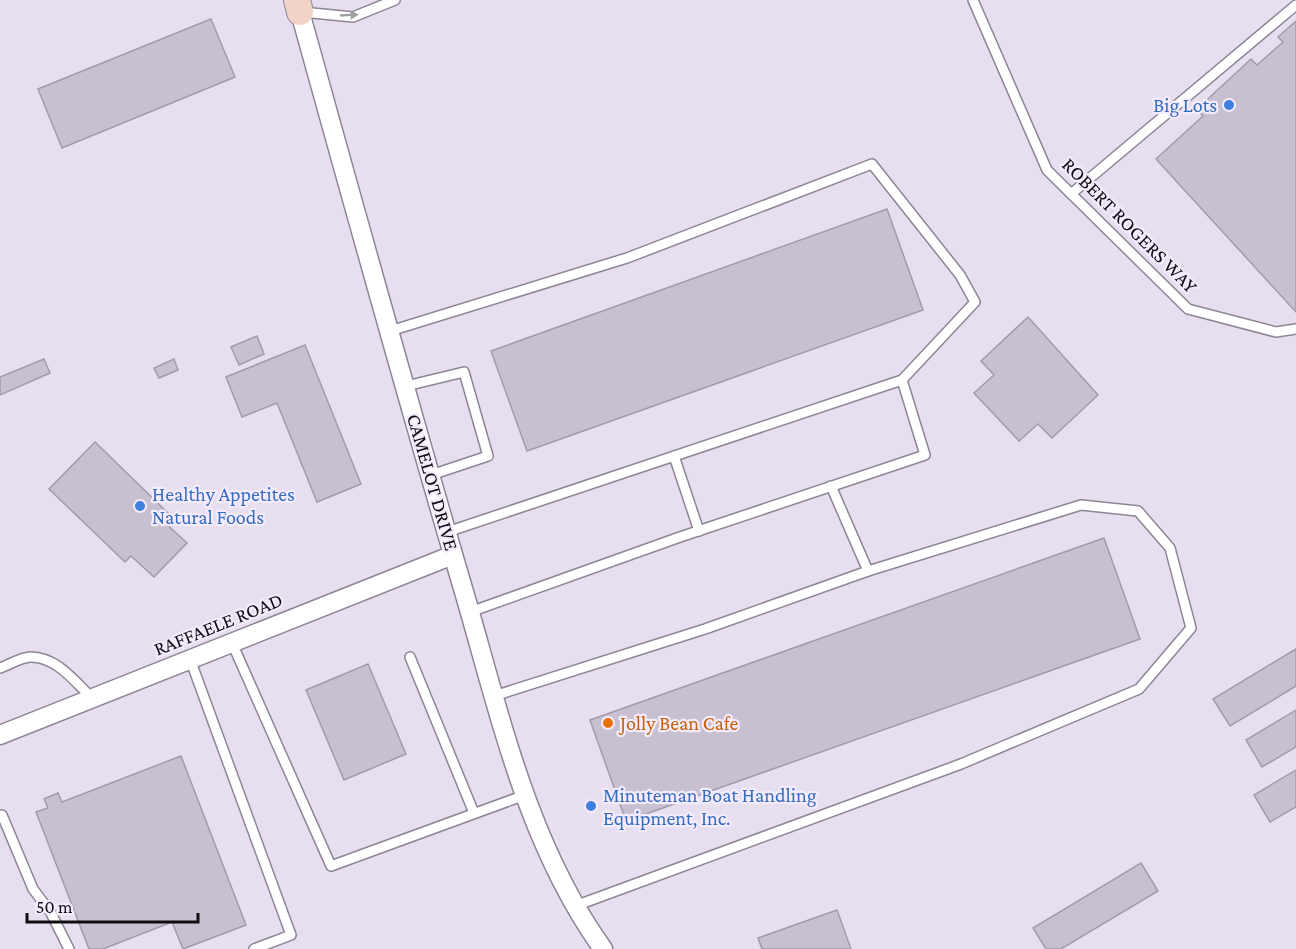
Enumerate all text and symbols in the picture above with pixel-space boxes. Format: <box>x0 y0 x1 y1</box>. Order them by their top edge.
one-way arrow <box>339 10 358 20</box>
place label: Big Lots <box>1153 94 1217 117</box>
marker: Big Lots <box>1222 98 1236 112</box>
street label: ROBERT ROGERS WAY <box>1058 153 1202 297</box>
street label: CAMELOT DRIVE <box>403 411 463 553</box>
place label: Healthy Appetites Natural Foods <box>152 483 295 528</box>
marker: Healthy Appetites Natural Foods <box>133 499 147 513</box>
street label: RAFFAELE ROAD <box>150 588 286 660</box>
place label: Jolly Bean Cafe <box>618 712 739 735</box>
marker: Jolly Bean Cafe <box>601 716 615 730</box>
place label: Minuteman Boat Handling Equipment, Inc. <box>603 784 817 830</box>
marker: Minuteman Boat Handling Equipment, Inc. <box>584 799 598 813</box>
scale bar <box>27 886 198 924</box>
text: 50 m <box>36 897 73 917</box>

